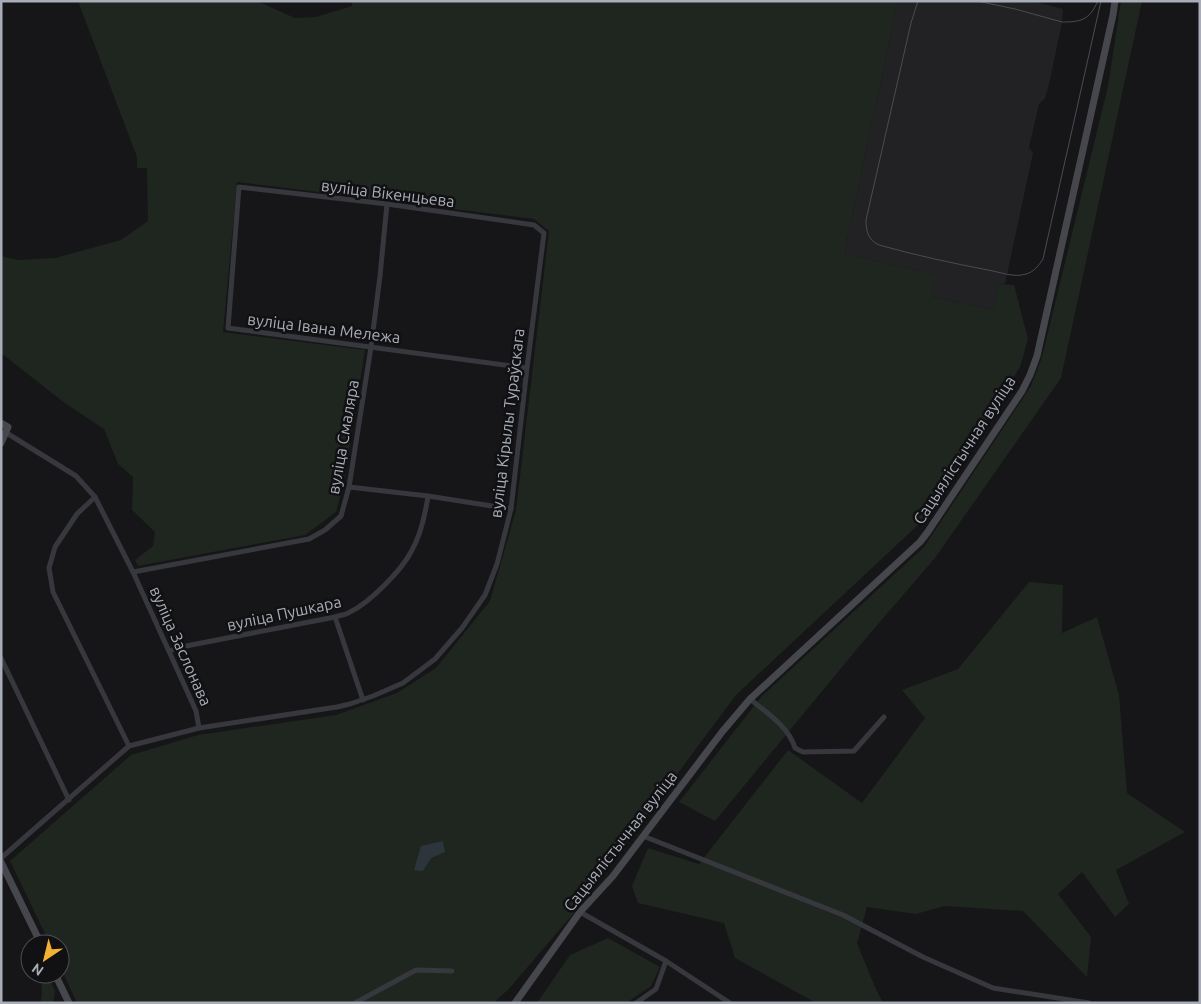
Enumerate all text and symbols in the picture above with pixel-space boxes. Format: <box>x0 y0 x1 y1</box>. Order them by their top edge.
street label: вуліца Вікенцьева <box>320 176 456 210</box>
street label: вуліца Івана Мележа <box>246 310 402 346</box>
street label: вуліца Кірылы Тураўскага <box>486 327 528 519</box>
street label: Сацыялістычная вуліца <box>909 373 1019 527</box>
street label: вуліца Смаляра <box>324 378 362 496</box>
street label: вуліца Заслонава <box>147 583 215 709</box>
street label: вуліца Пушкара <box>225 592 343 634</box>
street label: Сацыялістычная вуліца <box>560 767 680 915</box>
north arrow <box>20 934 70 984</box>
text: N <box>29 960 46 979</box>

